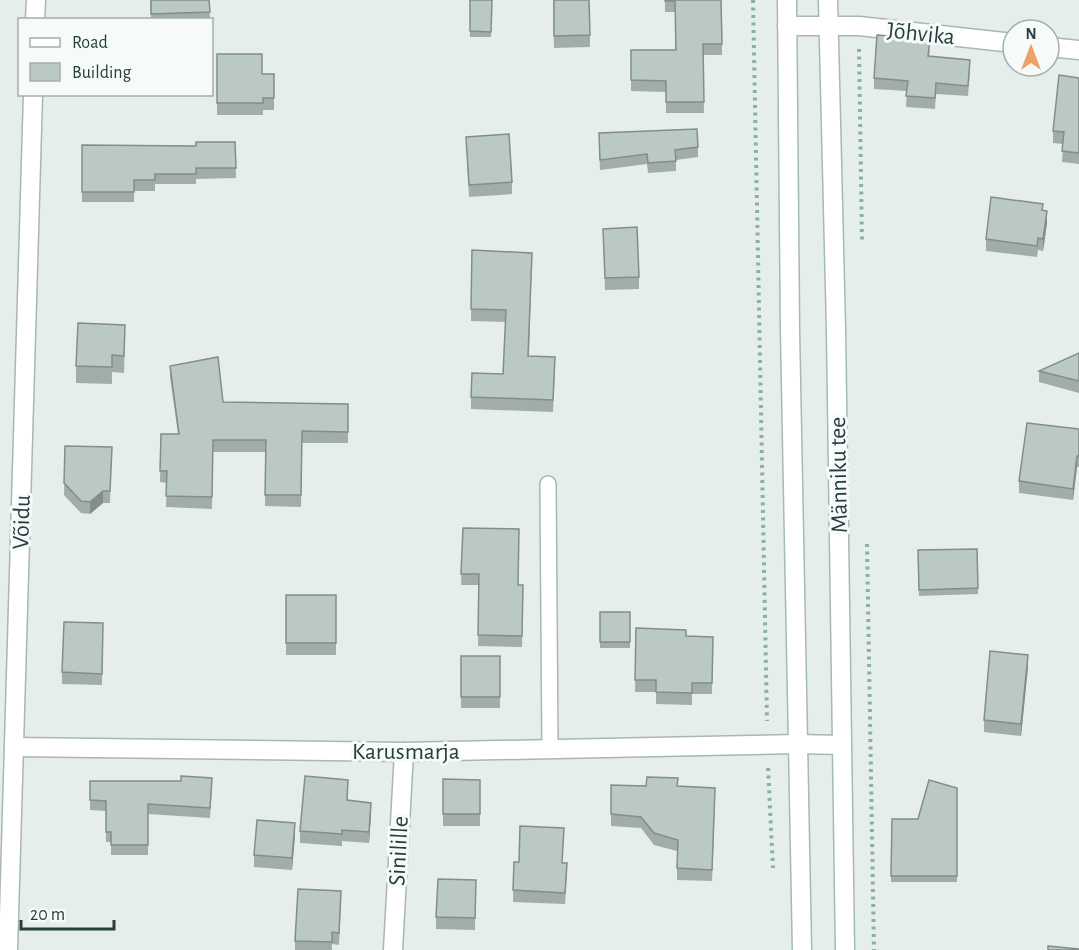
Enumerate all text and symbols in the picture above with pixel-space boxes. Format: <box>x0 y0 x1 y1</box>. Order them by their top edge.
legend <box>18 18 213 96</box>
street label: Jõhvika <box>886 18 956 49</box>
north arrow <box>1001 18 1061 78</box>
text: N <box>1025 26 1037 42</box>
text: Road <box>72 34 108 52</box>
text: Building <box>72 64 132 82</box>
street label: Männiku tee <box>826 417 852 533</box>
street label: Võidu <box>9 494 35 550</box>
street label: Karusmarja <box>352 740 460 764</box>
street label: Sinilille <box>385 815 413 887</box>
scale bar <box>21 893 114 931</box>
text: 20 m <box>30 906 65 924</box>

